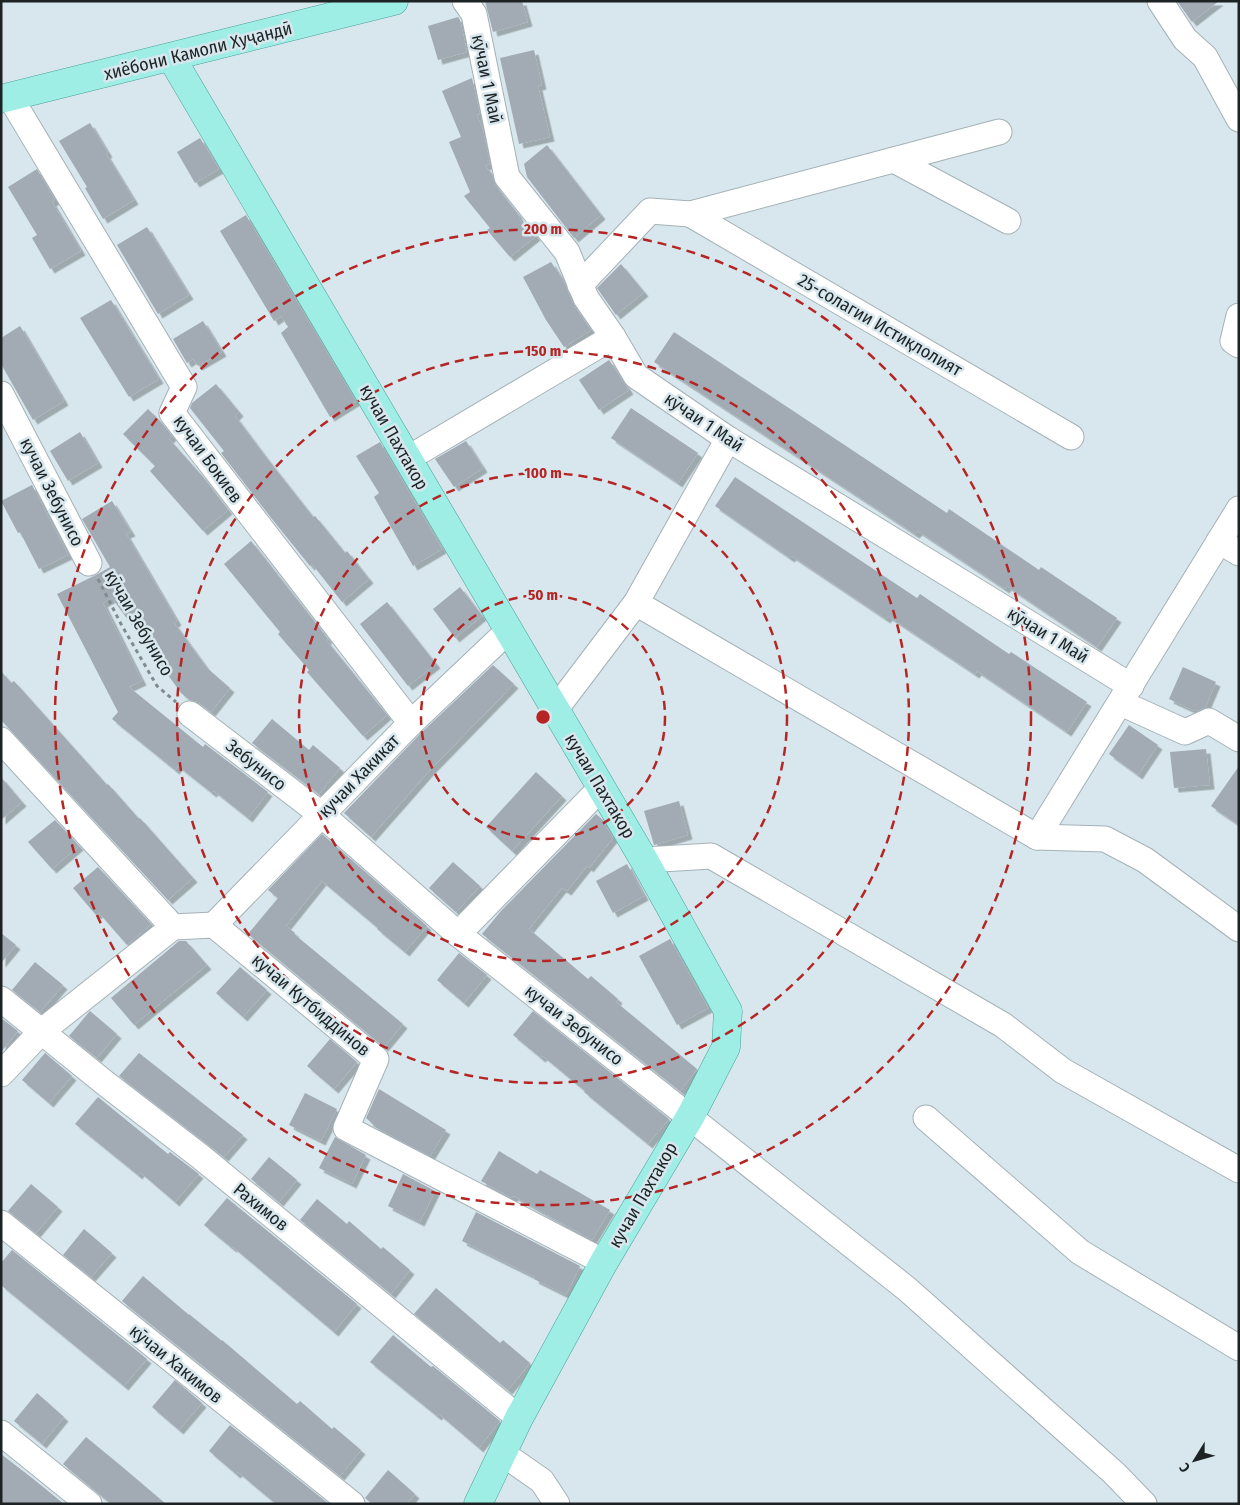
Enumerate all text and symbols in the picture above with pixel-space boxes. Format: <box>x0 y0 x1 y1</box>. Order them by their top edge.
street label: хиёбони Камоли Хуҷандӣ <box>102 17 294 85</box>
street label: кӯчаи 1 Май <box>467 32 507 126</box>
text: 200 m <box>523 220 562 238</box>
street label: 25-солагии Истиқлолият <box>794 269 967 381</box>
text: 150 m <box>525 342 561 360</box>
street label: кучаи Пахтакор <box>355 380 433 494</box>
street label: кӯчаи 1 Май <box>660 388 748 456</box>
street label: кучаи Бокиев <box>169 411 247 507</box>
street label: кучаи Зебунисо <box>15 434 89 550</box>
text: 100 m <box>524 464 562 482</box>
street label: кӯчаи Зебунисо <box>100 566 178 680</box>
text: 50 m <box>528 586 558 604</box>
street label: кӯчаи 1 Май <box>1003 602 1093 668</box>
centre of rings <box>534 708 552 726</box>
street label: кучаи Хакикат <box>314 729 405 822</box>
street label: кучаи Пахтакор <box>560 730 640 842</box>
street label: Зебунисо <box>221 735 291 795</box>
street label: кучаи Кутбиддинов <box>247 949 375 1061</box>
street label: кучаи Зебунисо <box>520 980 628 1070</box>
street label: кучаи Пахтакор <box>604 1138 682 1252</box>
street label: Рахимов <box>229 1178 293 1236</box>
street label: кӯчаи Хакимов <box>125 1320 227 1408</box>
north arrow <box>1170 1435 1220 1485</box>
text: С <box>1176 1459 1194 1476</box>

